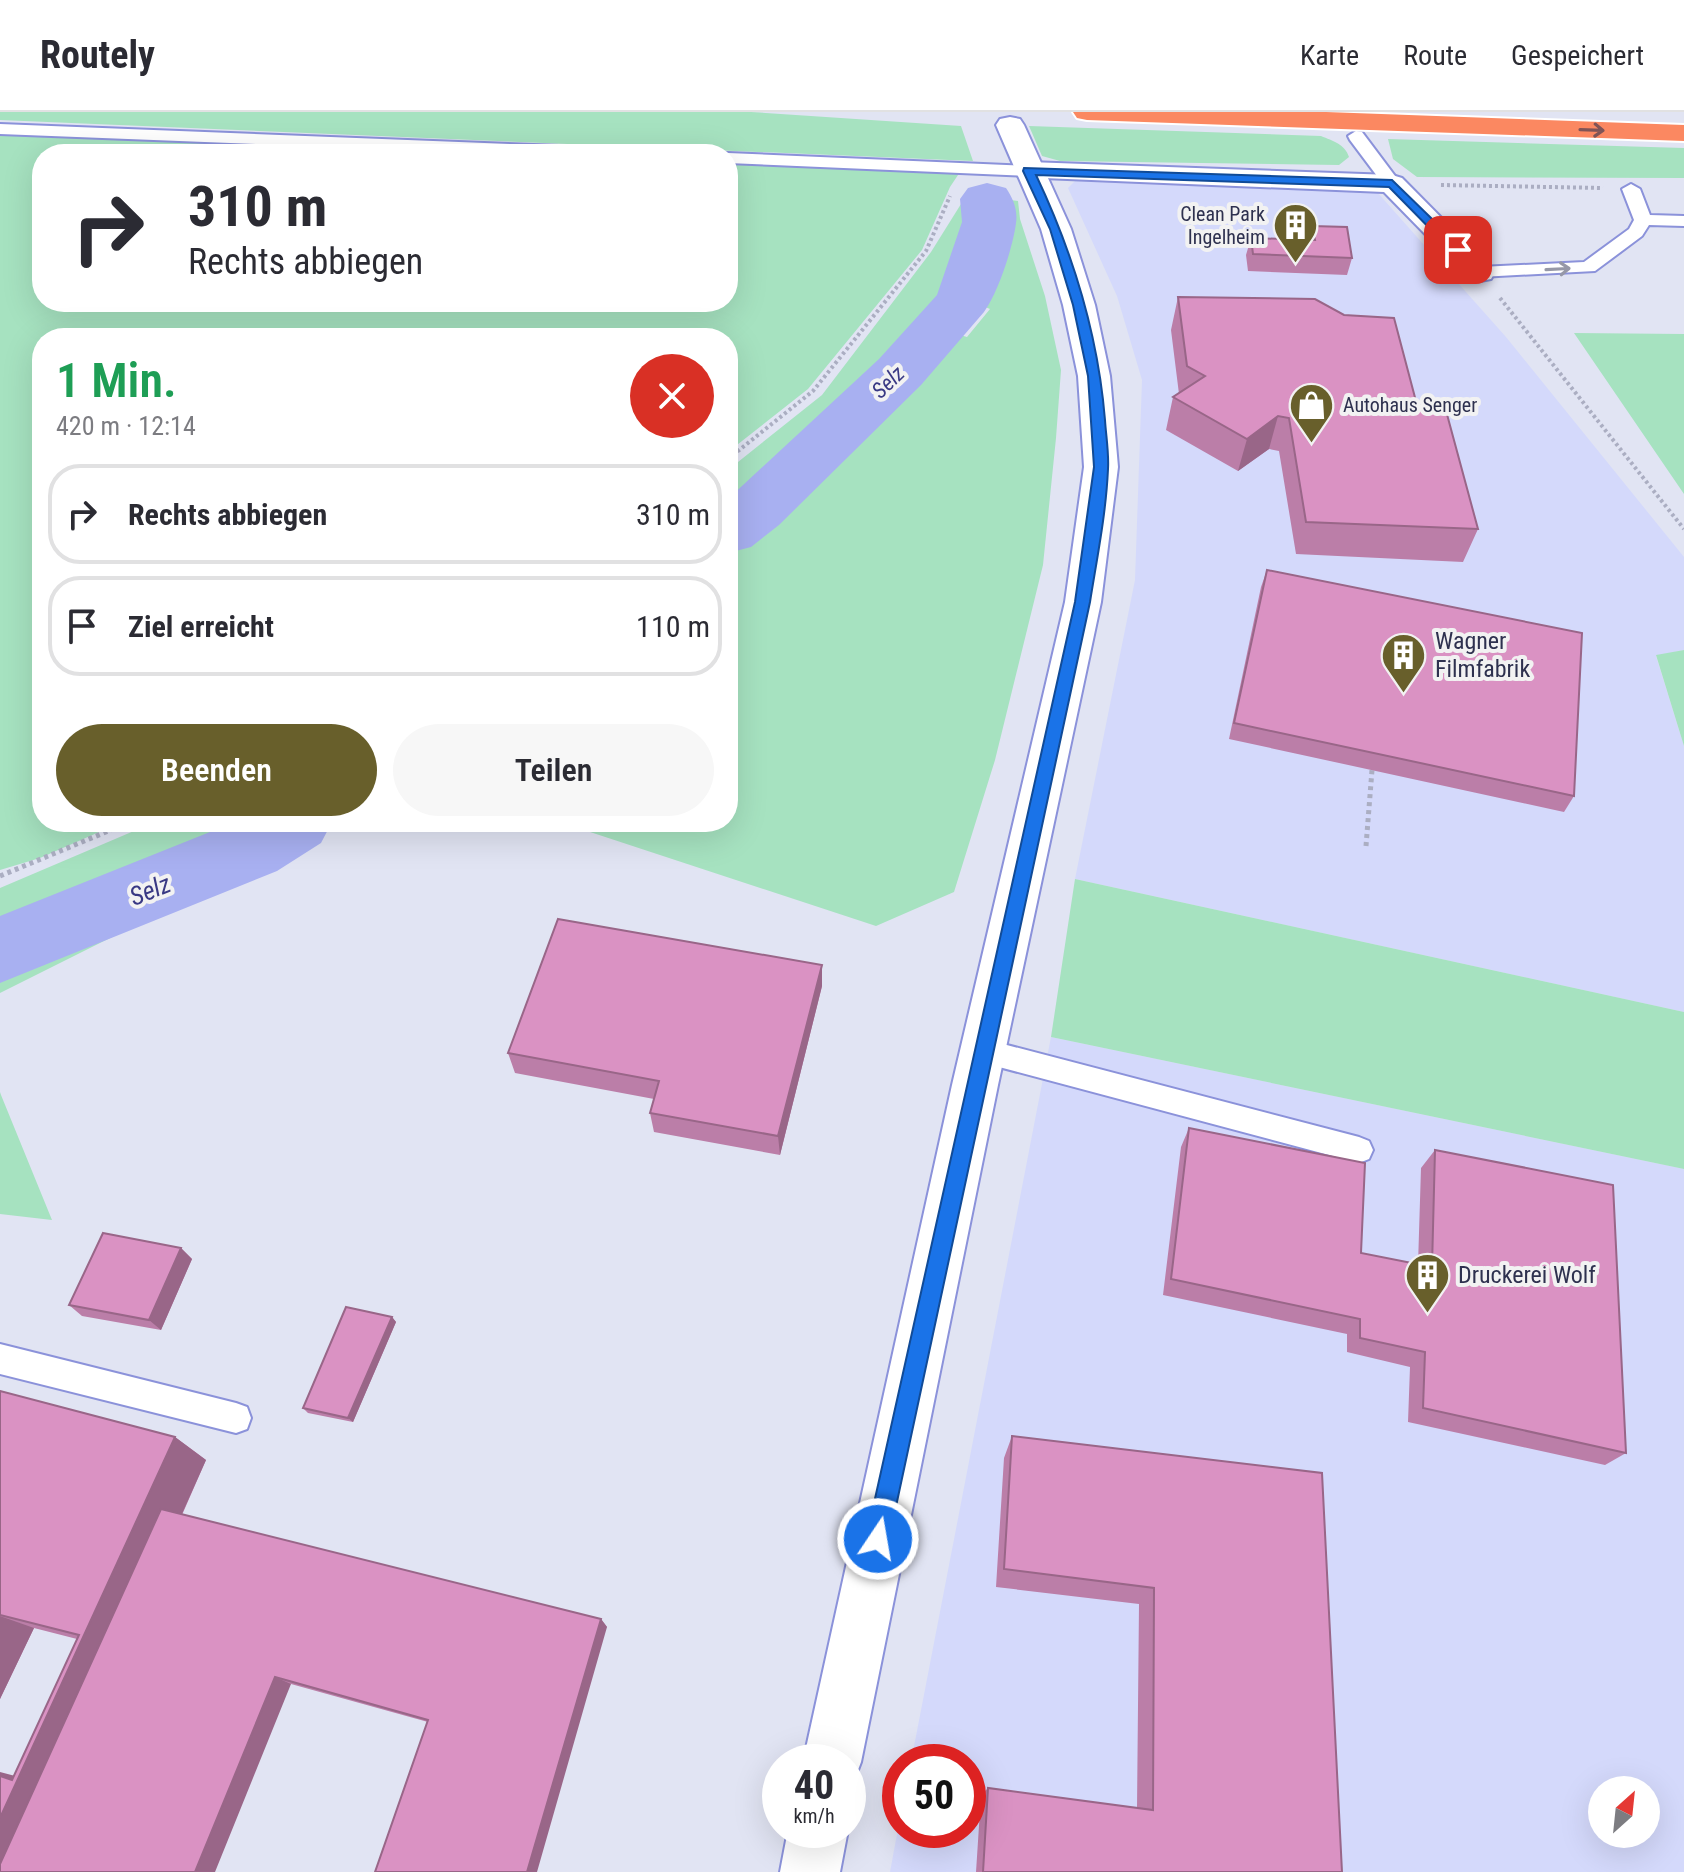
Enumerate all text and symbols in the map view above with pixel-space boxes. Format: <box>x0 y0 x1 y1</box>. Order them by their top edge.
text: Routely <box>40 33 155 77</box>
text: Karte <box>1300 39 1359 72</box>
text: Route <box>1403 39 1467 72</box>
text: Gespeichert <box>1511 39 1644 72</box>
one-way arrow <box>1578 122 1605 137</box>
text: 310 m <box>188 174 327 240</box>
icon: right <box>56 176 160 280</box>
building icon: Clean Park Ingelheim <box>1272 201 1320 264</box>
place label: Clean Park Ingelheim <box>1180 202 1265 249</box>
pin <box>1424 216 1492 284</box>
icon: arrive <box>1436 228 1480 272</box>
text: Rechts abbiegen <box>188 241 423 283</box>
one-way arrow <box>1544 261 1571 276</box>
text: 1 Min. <box>56 352 177 409</box>
button: close <box>630 354 714 438</box>
water label: Selz <box>867 360 910 403</box>
shop icon: Autohaus Senger <box>1288 381 1336 444</box>
place label: Autohaus Senger <box>1343 393 1477 417</box>
text: 420 m · 12:14 <box>56 411 196 441</box>
icon: right <box>60 492 104 536</box>
text: Rechts abbiegen <box>128 497 327 532</box>
text: 310 m <box>636 497 710 532</box>
icon: arrive <box>60 604 104 648</box>
text: Ziel erreicht <box>128 609 274 644</box>
text: 110 m <box>636 609 710 644</box>
place label: Wagner Filmfabrik <box>1435 627 1530 683</box>
building icon: Wagner Filmfabrik <box>1380 631 1428 694</box>
button: Beenden <box>56 724 377 816</box>
button: Teilen <box>393 724 714 816</box>
water label: Selz <box>125 868 175 912</box>
building icon: Druckerei Wolf <box>1403 1251 1451 1314</box>
place label: Druckerei Wolf <box>1458 1261 1596 1289</box>
position arrow <box>836 1497 920 1581</box>
speed limit sign: 50 <box>882 1744 986 1848</box>
text: 40 <box>794 1762 834 1809</box>
north arrow <box>1588 1776 1660 1848</box>
map controls <box>1588 1776 1660 1848</box>
text: km/h <box>793 1804 835 1828</box>

